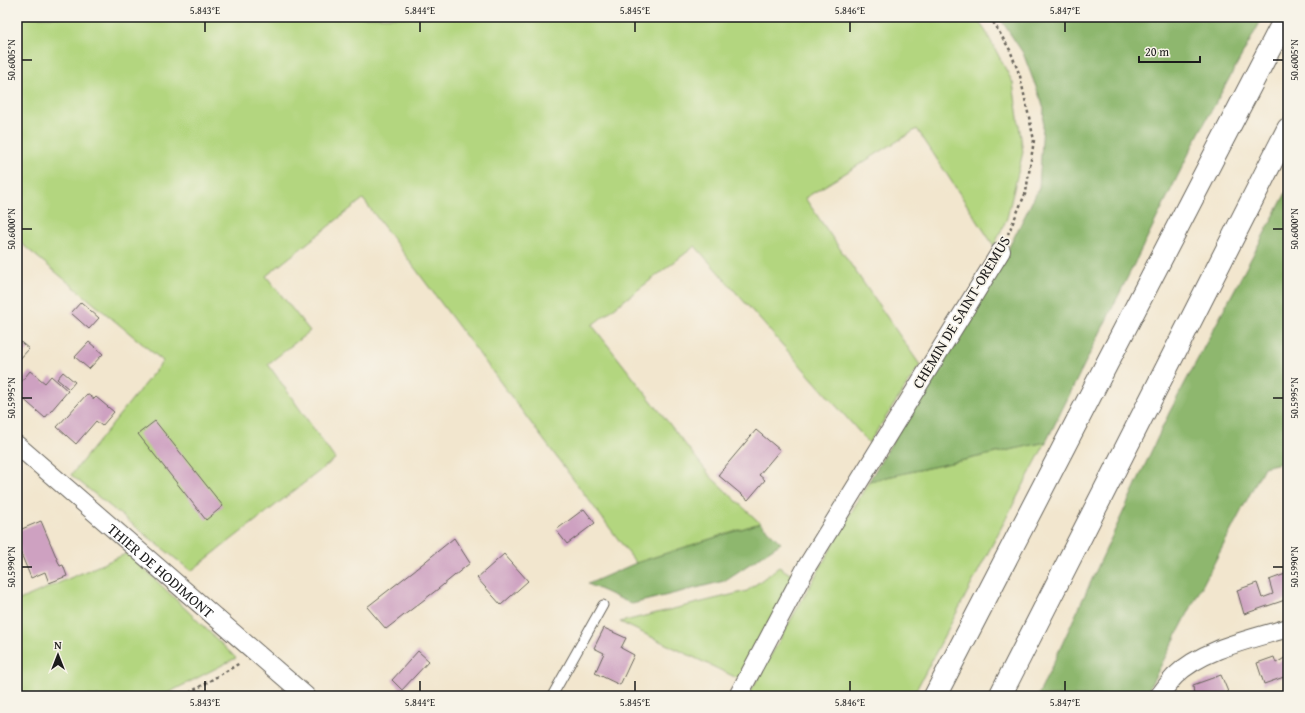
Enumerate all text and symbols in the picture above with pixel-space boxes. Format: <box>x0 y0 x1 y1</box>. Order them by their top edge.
text: 5.843°E <box>190 3 220 18</box>
text: 5.844°E <box>405 3 435 18</box>
text: 5.845°E <box>620 3 650 18</box>
text: 5.846°E <box>835 3 865 18</box>
text: 5.847°E <box>1050 3 1080 18</box>
scale bar <box>1139 38 1200 64</box>
text: 50.6005°N <box>4 39 19 81</box>
text: 50.6005°N <box>1287 39 1302 81</box>
text: 20 m <box>1145 43 1169 60</box>
text: 50.6000°N <box>4 208 19 250</box>
text: 50.6000°N <box>1287 208 1302 250</box>
street label: CHEMIN DE SAINT-OREMUS <box>907 232 1015 392</box>
text: 50.5995°N <box>4 377 19 419</box>
text: 50.5995°N <box>1287 377 1302 419</box>
street label: THIER DE HODIMONT <box>103 518 220 623</box>
text: 50.5990°N <box>4 546 19 588</box>
text: 50.5990°N <box>1287 546 1302 588</box>
north arrow <box>38 635 78 675</box>
text: N <box>54 637 62 653</box>
text: 5.843°E <box>190 695 220 710</box>
text: 5.844°E <box>405 695 435 710</box>
text: 5.845°E <box>620 695 650 710</box>
text: 5.846°E <box>835 695 865 710</box>
text: 5.847°E <box>1050 695 1080 710</box>

